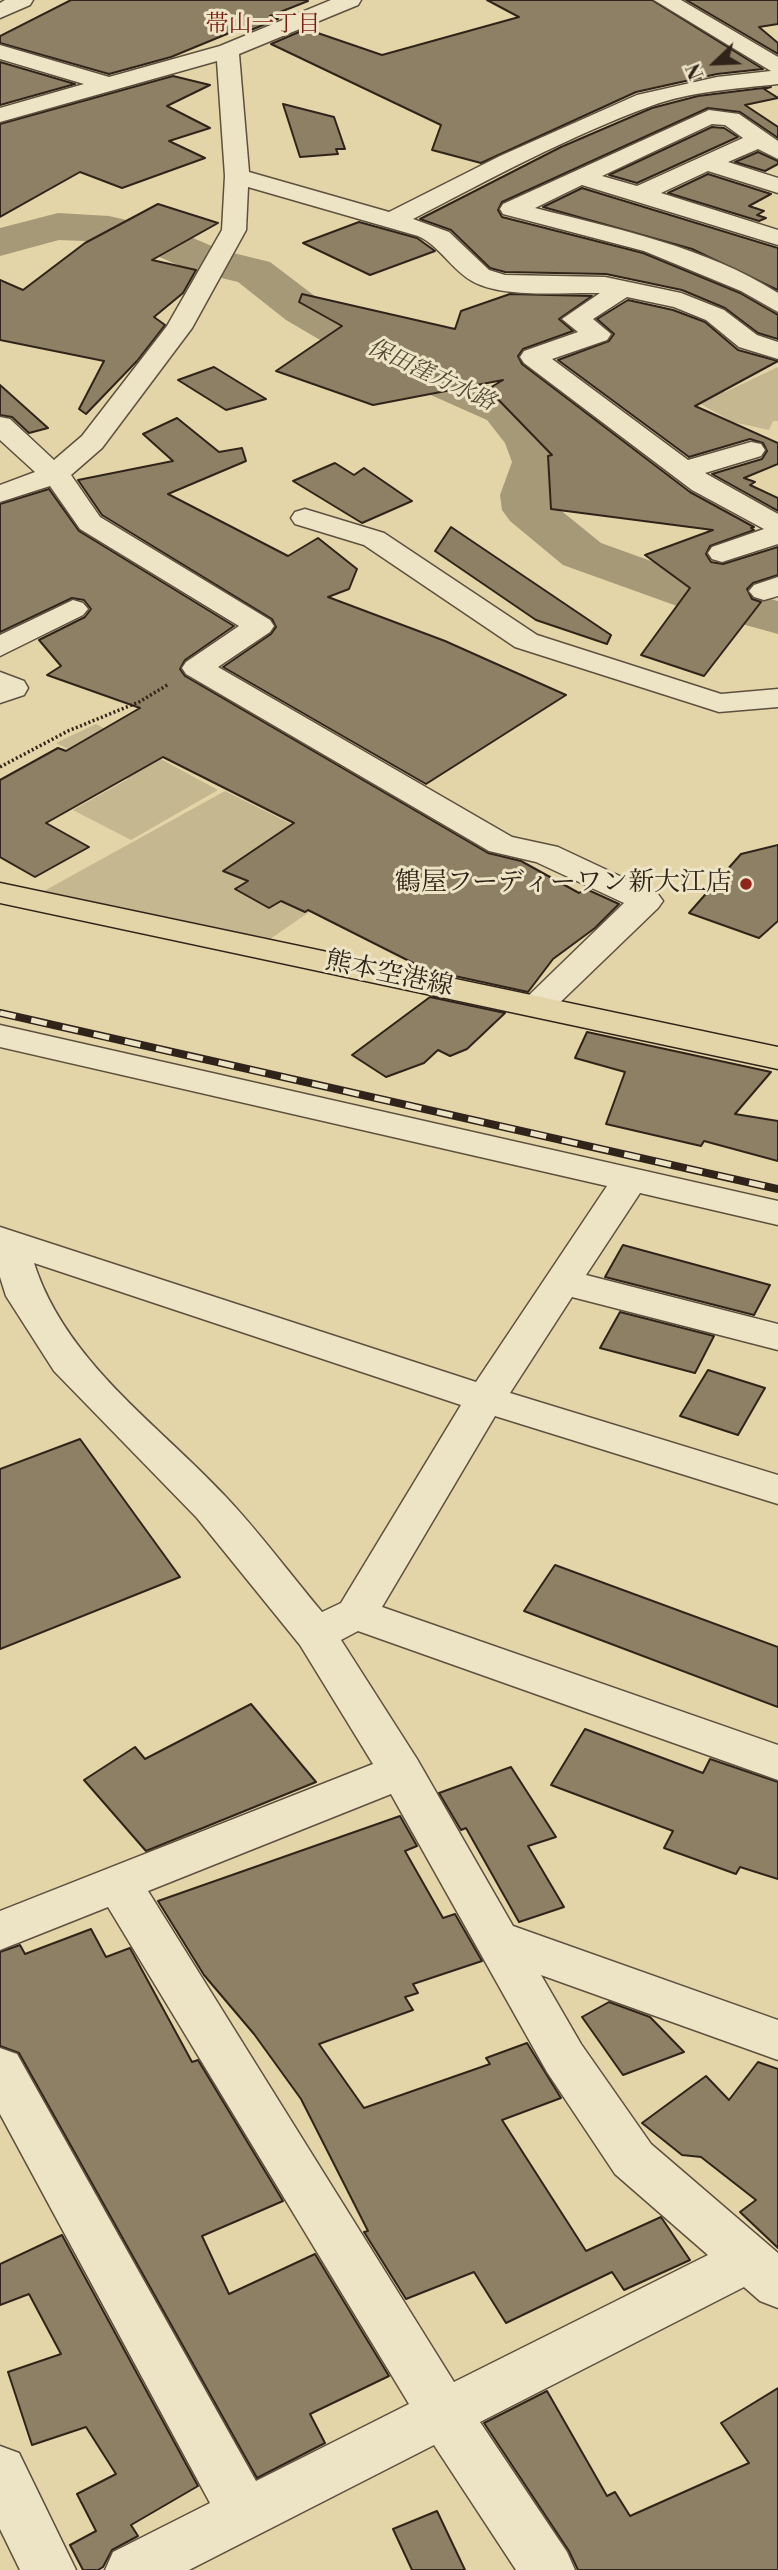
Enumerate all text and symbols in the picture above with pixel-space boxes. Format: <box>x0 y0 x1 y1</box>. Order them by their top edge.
district label: 帯山一丁目 <box>206 11 320 39</box>
north arrow <box>680 28 750 98</box>
text: N <box>682 60 710 83</box>
water label: 保田窪方水路 <box>363 334 499 418</box>
place label: 鶴屋フーディーワン新大江店 <box>395 868 732 900</box>
marker: 鶴屋フーディーワン新大江店 <box>738 876 754 892</box>
street label: 熊本空港線 <box>322 946 456 1004</box>

